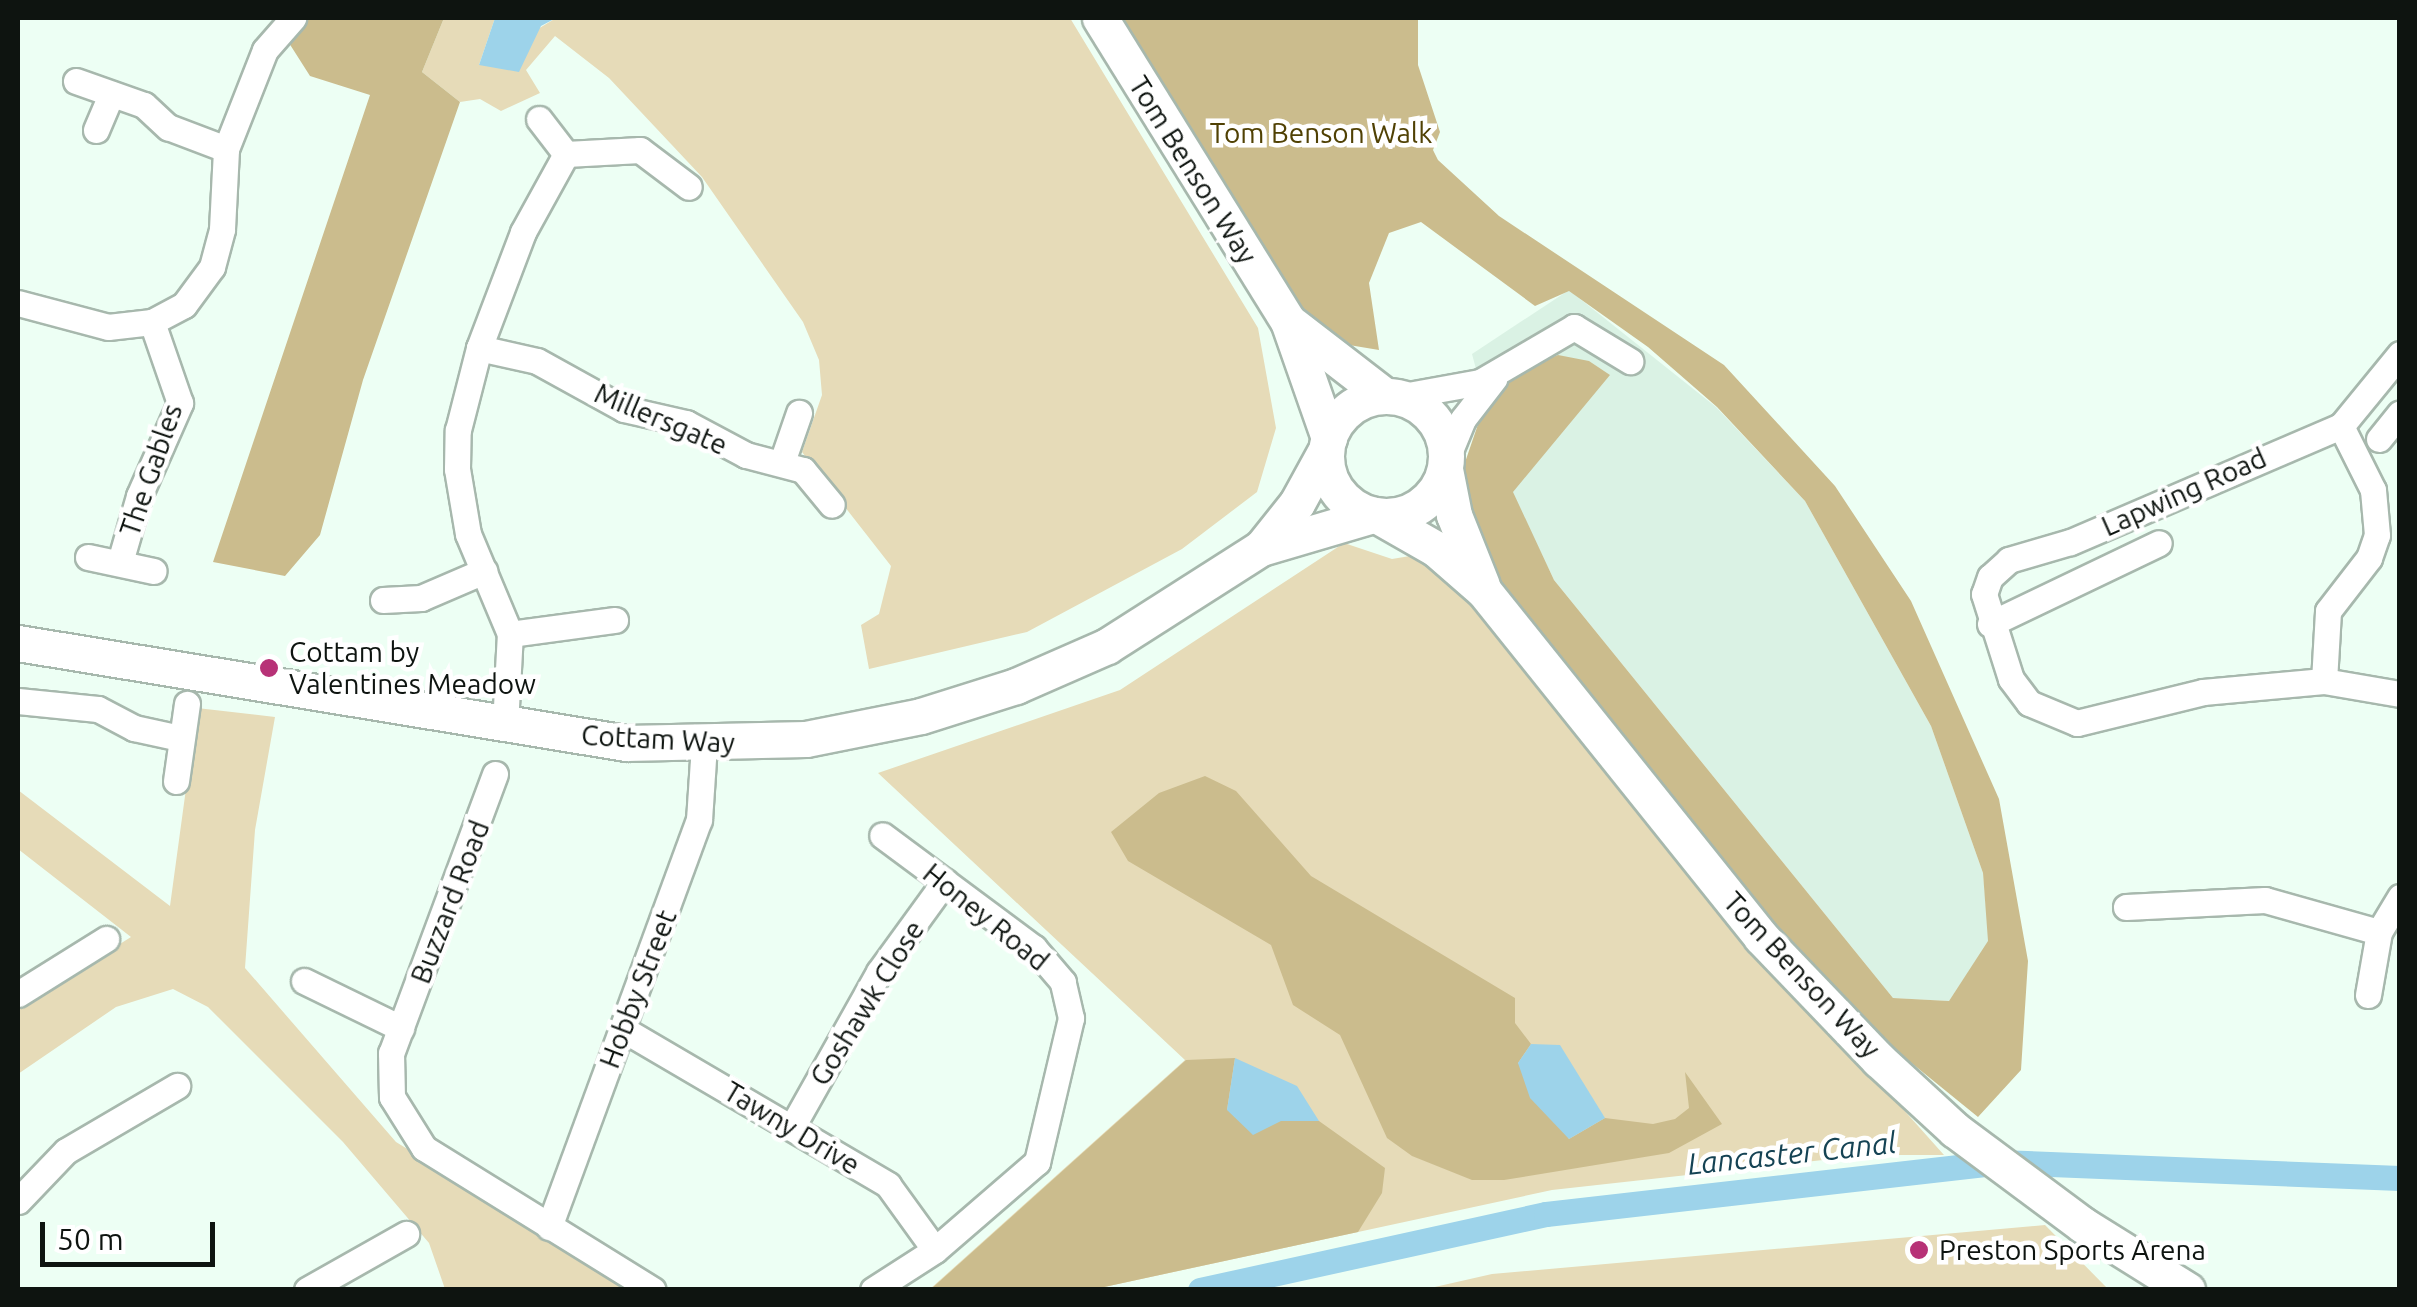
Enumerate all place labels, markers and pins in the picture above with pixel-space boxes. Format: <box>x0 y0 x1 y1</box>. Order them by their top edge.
place label: Cottam by Valentines Meadow <box>289 635 536 701</box>
marker: Cottam by Valentines Meadow <box>258 657 280 679</box>
place label: Preston Sports Arena <box>1939 1233 2206 1267</box>
marker: Preston Sports Arena <box>1908 1239 1930 1261</box>

